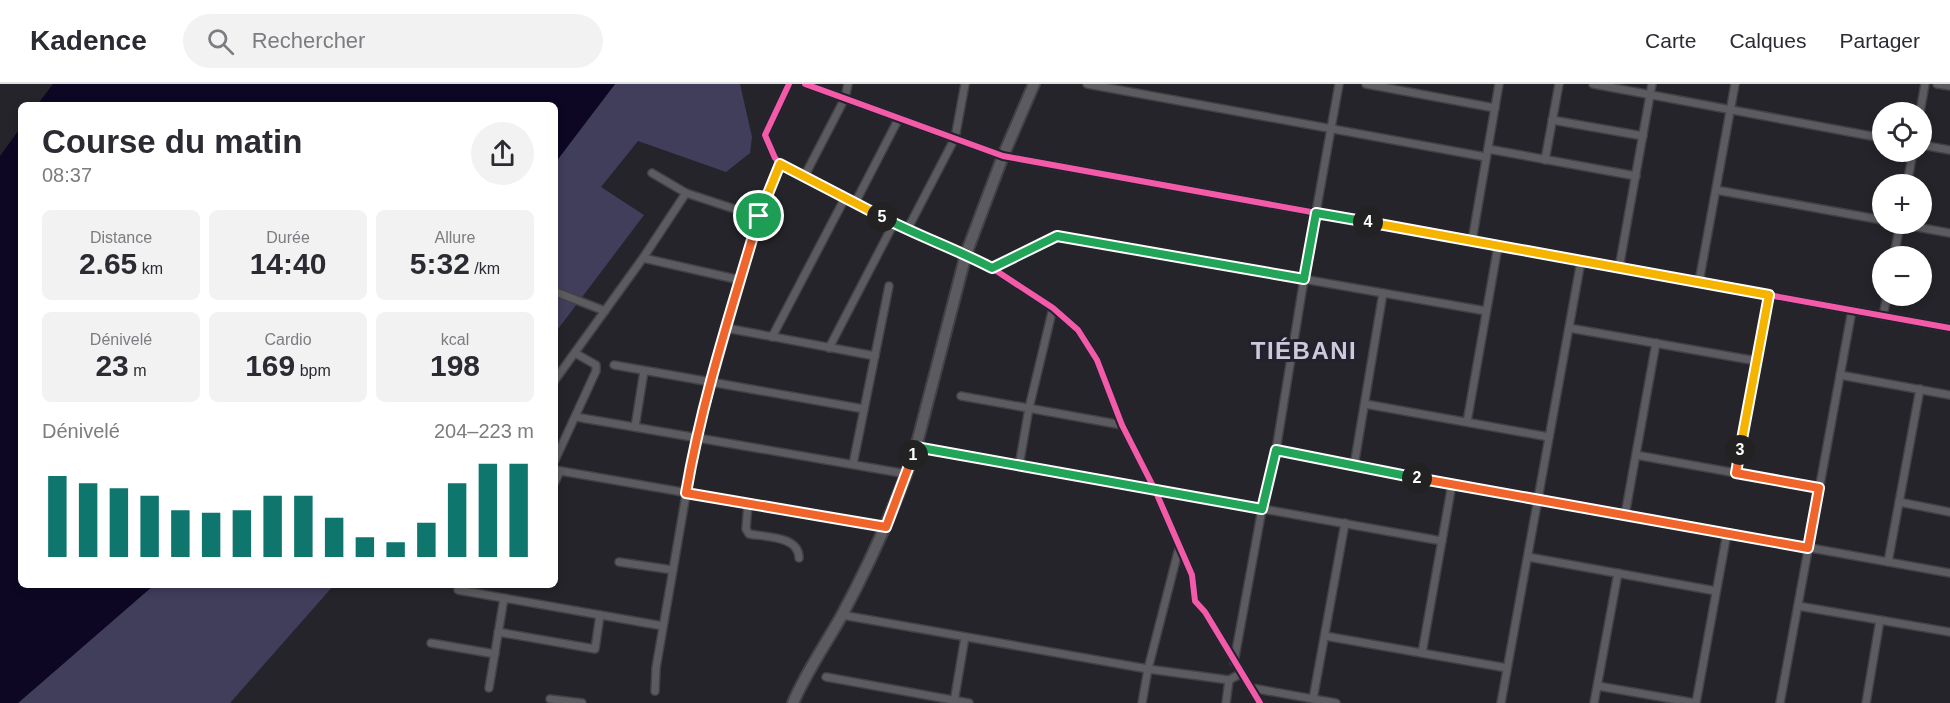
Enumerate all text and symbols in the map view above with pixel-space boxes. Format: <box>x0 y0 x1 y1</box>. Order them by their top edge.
search box <box>183 14 603 68</box>
text: Kadence <box>30 25 147 56</box>
icon: search <box>204 25 237 58</box>
text: Rechercher <box>252 28 365 53</box>
text: Carte <box>1645 29 1696 52</box>
text: Calques <box>1729 29 1806 52</box>
text: Partager <box>1839 29 1920 52</box>
map controls <box>1872 102 1932 306</box>
button: locate <box>1872 102 1932 162</box>
button: share <box>471 122 534 185</box>
text: Course du matin <box>42 123 302 160</box>
text: 08:37 <box>42 164 92 186</box>
button: + <box>1872 174 1932 234</box>
pin <box>733 190 784 241</box>
icon: arrive <box>742 199 775 232</box>
pin: 5 <box>867 202 897 232</box>
pin: 4 <box>1353 207 1383 237</box>
text: 5 <box>878 208 886 225</box>
text: 4 <box>1364 213 1372 230</box>
text: Distance <box>90 229 152 246</box>
text: Durée <box>266 229 310 246</box>
text: Allure <box>435 229 475 246</box>
button: − <box>1872 246 1932 306</box>
text: 2.65 <box>79 247 137 280</box>
text: 14:40 <box>250 247 326 280</box>
text: 5:32 <box>410 247 470 280</box>
text: km <box>137 260 163 277</box>
text: /km <box>470 260 500 277</box>
text: Dénivelé <box>90 331 152 348</box>
text: Cardio <box>264 331 312 348</box>
text: kcal <box>441 331 469 348</box>
district label: TIÉBANI <box>1251 337 1357 364</box>
text: 23 <box>95 349 129 382</box>
text: 169 <box>245 349 295 382</box>
text: 198 <box>430 349 480 382</box>
text: m <box>129 362 147 379</box>
text: bpm <box>295 362 331 379</box>
text: Dénivelé <box>42 420 120 442</box>
text: 204–223 m <box>434 420 534 442</box>
pin: 3 <box>1725 435 1755 465</box>
pin: 1 <box>898 440 928 470</box>
text: 3 <box>1736 441 1744 458</box>
text: 1 <box>909 446 917 463</box>
pin: 2 <box>1402 463 1432 493</box>
text: 2 <box>1413 469 1421 486</box>

